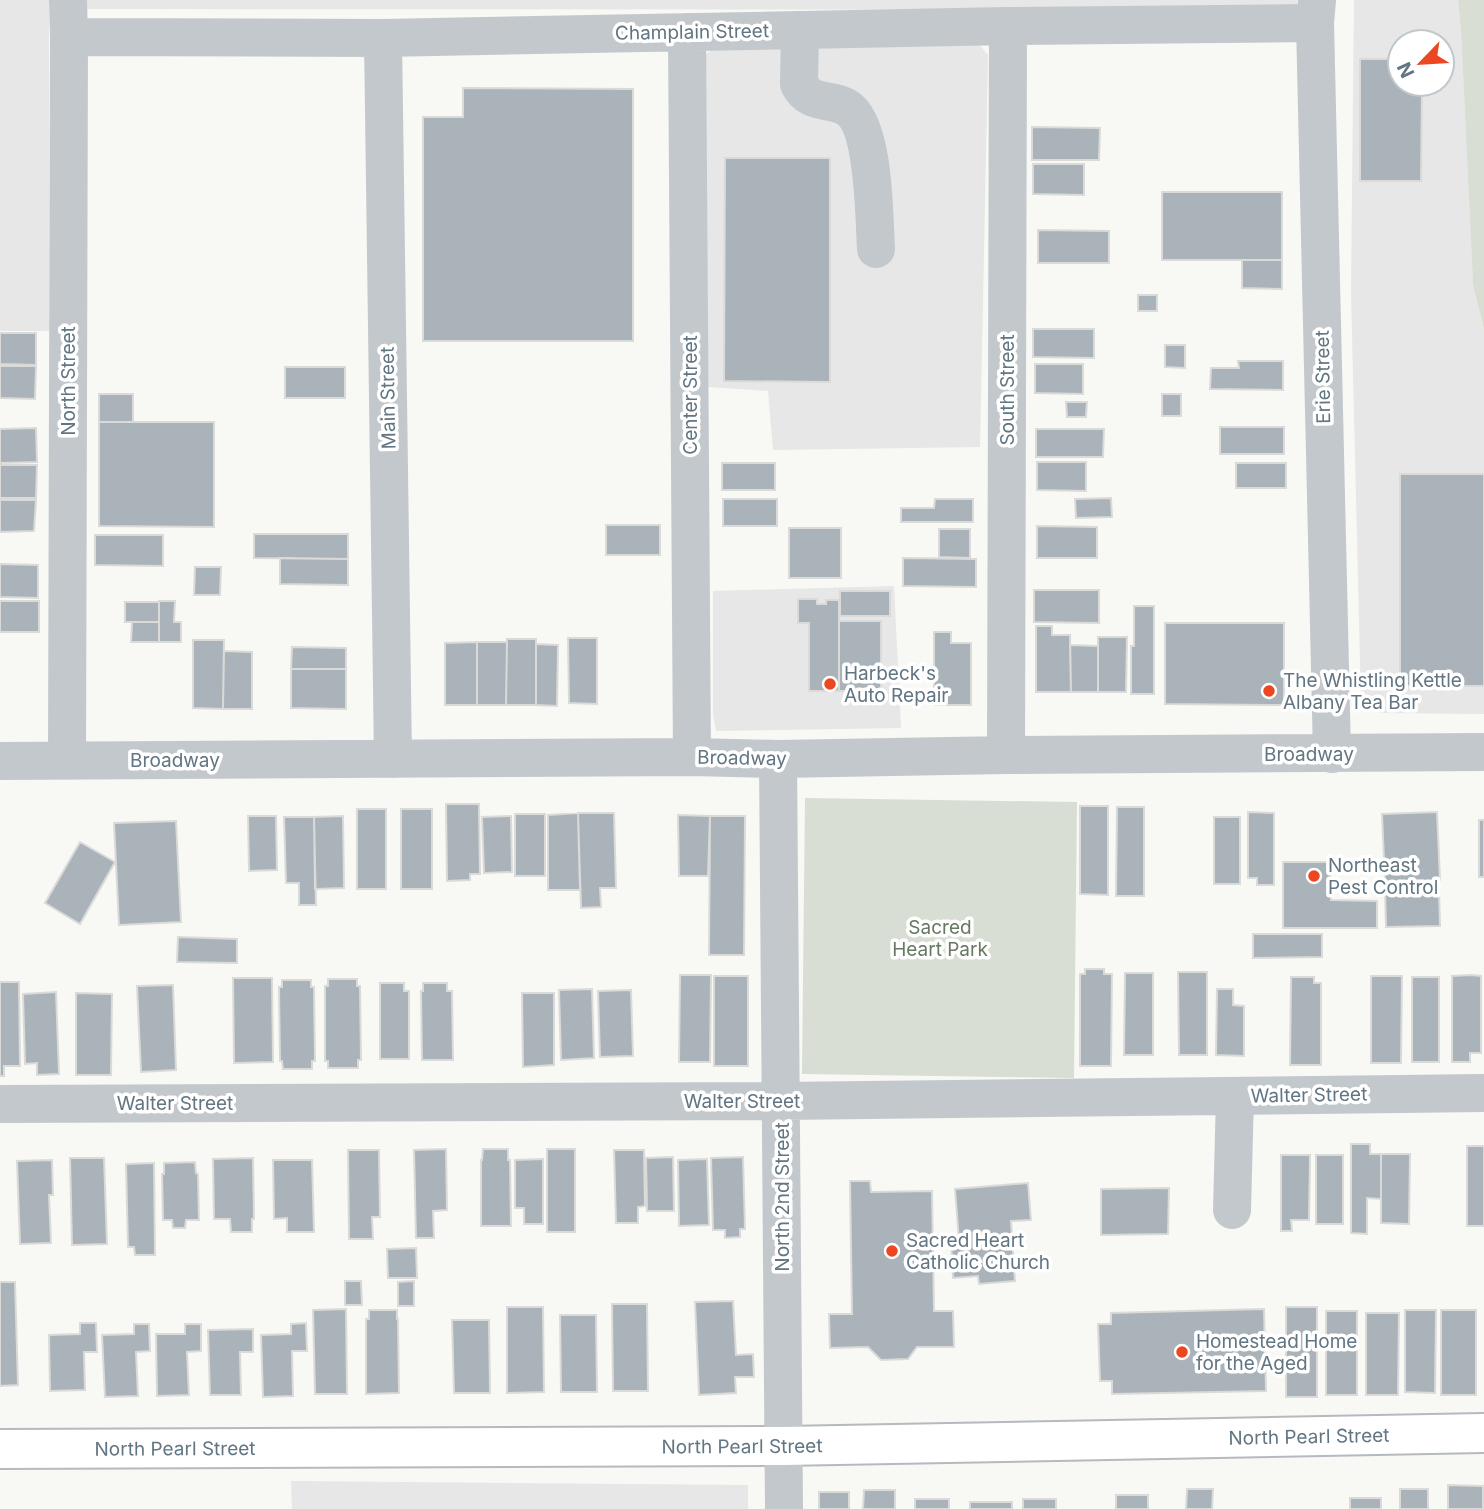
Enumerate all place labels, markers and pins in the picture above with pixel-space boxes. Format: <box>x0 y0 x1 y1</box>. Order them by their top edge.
place label: Harbeck's Auto Repair <box>844 662 948 707</box>
place label: The Whistling Kettle Albany Tea Bar <box>1283 669 1462 714</box>
marker: Harbeck's Auto Repair <box>822 676 838 692</box>
marker: The Whistling Kettle Albany Tea Bar <box>1261 683 1277 699</box>
place label: Northeast Pest Control <box>1328 854 1438 899</box>
marker: Northeast Pest Control <box>1306 868 1322 884</box>
place label: Sacred Heart Catholic Church <box>906 1229 1050 1274</box>
marker: Sacred Heart Catholic Church <box>884 1243 900 1259</box>
place label: Homestead Home for the Aged <box>1196 1330 1357 1375</box>
marker: Homestead Home for the Aged <box>1174 1344 1190 1360</box>

